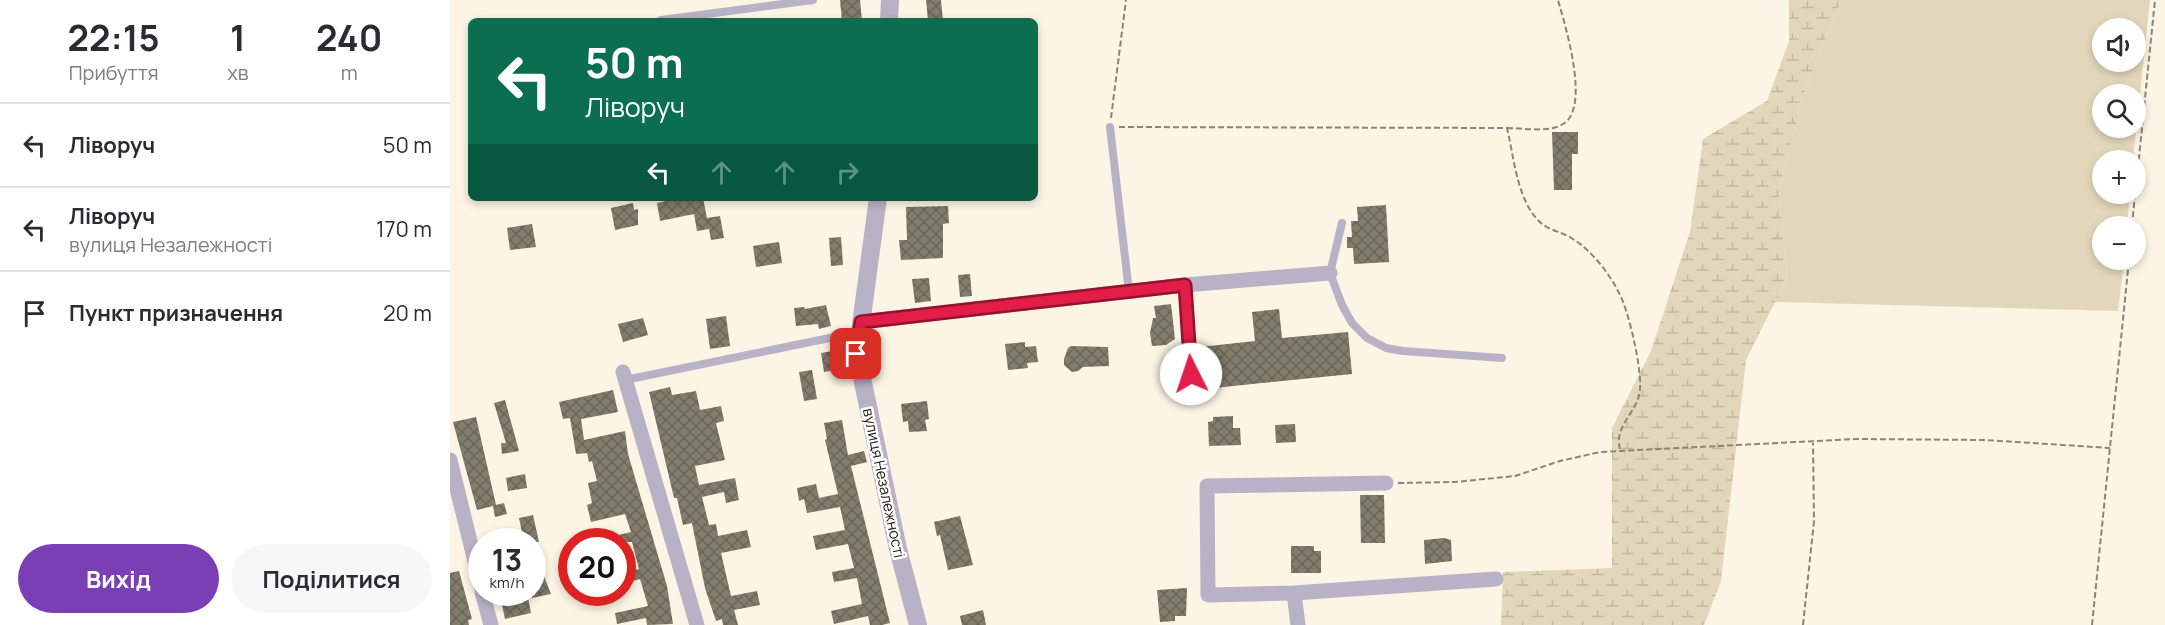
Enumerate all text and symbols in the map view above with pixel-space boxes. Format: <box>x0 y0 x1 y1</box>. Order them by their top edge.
text: 22:15 <box>68 13 160 62</box>
text: 1 <box>230 13 246 62</box>
text: 240 <box>316 13 382 62</box>
map controls <box>2092 18 2146 270</box>
button: sound <box>2092 18 2146 72</box>
text: 50 m <box>585 33 683 91</box>
icon: left <box>486 42 564 120</box>
text: Прибуття <box>69 59 159 86</box>
text: хв <box>227 59 248 86</box>
text: m <box>341 59 358 86</box>
button: search <box>2092 84 2146 138</box>
text: Ліворуч <box>585 88 685 125</box>
icon: left <box>18 129 51 162</box>
text: Ліворуч <box>69 130 155 160</box>
text: 50 m <box>383 130 432 160</box>
button: + <box>2092 150 2146 204</box>
icon: left <box>642 156 675 189</box>
icon: ahead <box>705 156 738 189</box>
icon: ahead <box>768 156 801 189</box>
icon: right <box>831 156 864 189</box>
text: Ліворуч <box>69 201 155 231</box>
icon: left <box>18 213 51 246</box>
text: 170 m <box>376 214 432 244</box>
button: − <box>2092 216 2146 270</box>
text: вулиця Незалежності <box>69 231 272 258</box>
icon: arrive <box>18 297 51 330</box>
text: Пункт призначення <box>69 298 283 328</box>
text: 20 m <box>383 298 432 328</box>
pin <box>830 328 881 379</box>
icon: arrive <box>839 337 872 370</box>
position arrow <box>1159 342 1223 406</box>
street label: вулиця Незалежності <box>858 406 910 560</box>
speed limit sign: 20 <box>558 528 636 606</box>
text: 13 <box>492 539 522 580</box>
button: Вихід <box>18 544 219 613</box>
button: Поділитися <box>231 544 432 613</box>
text: km/h <box>490 572 524 593</box>

